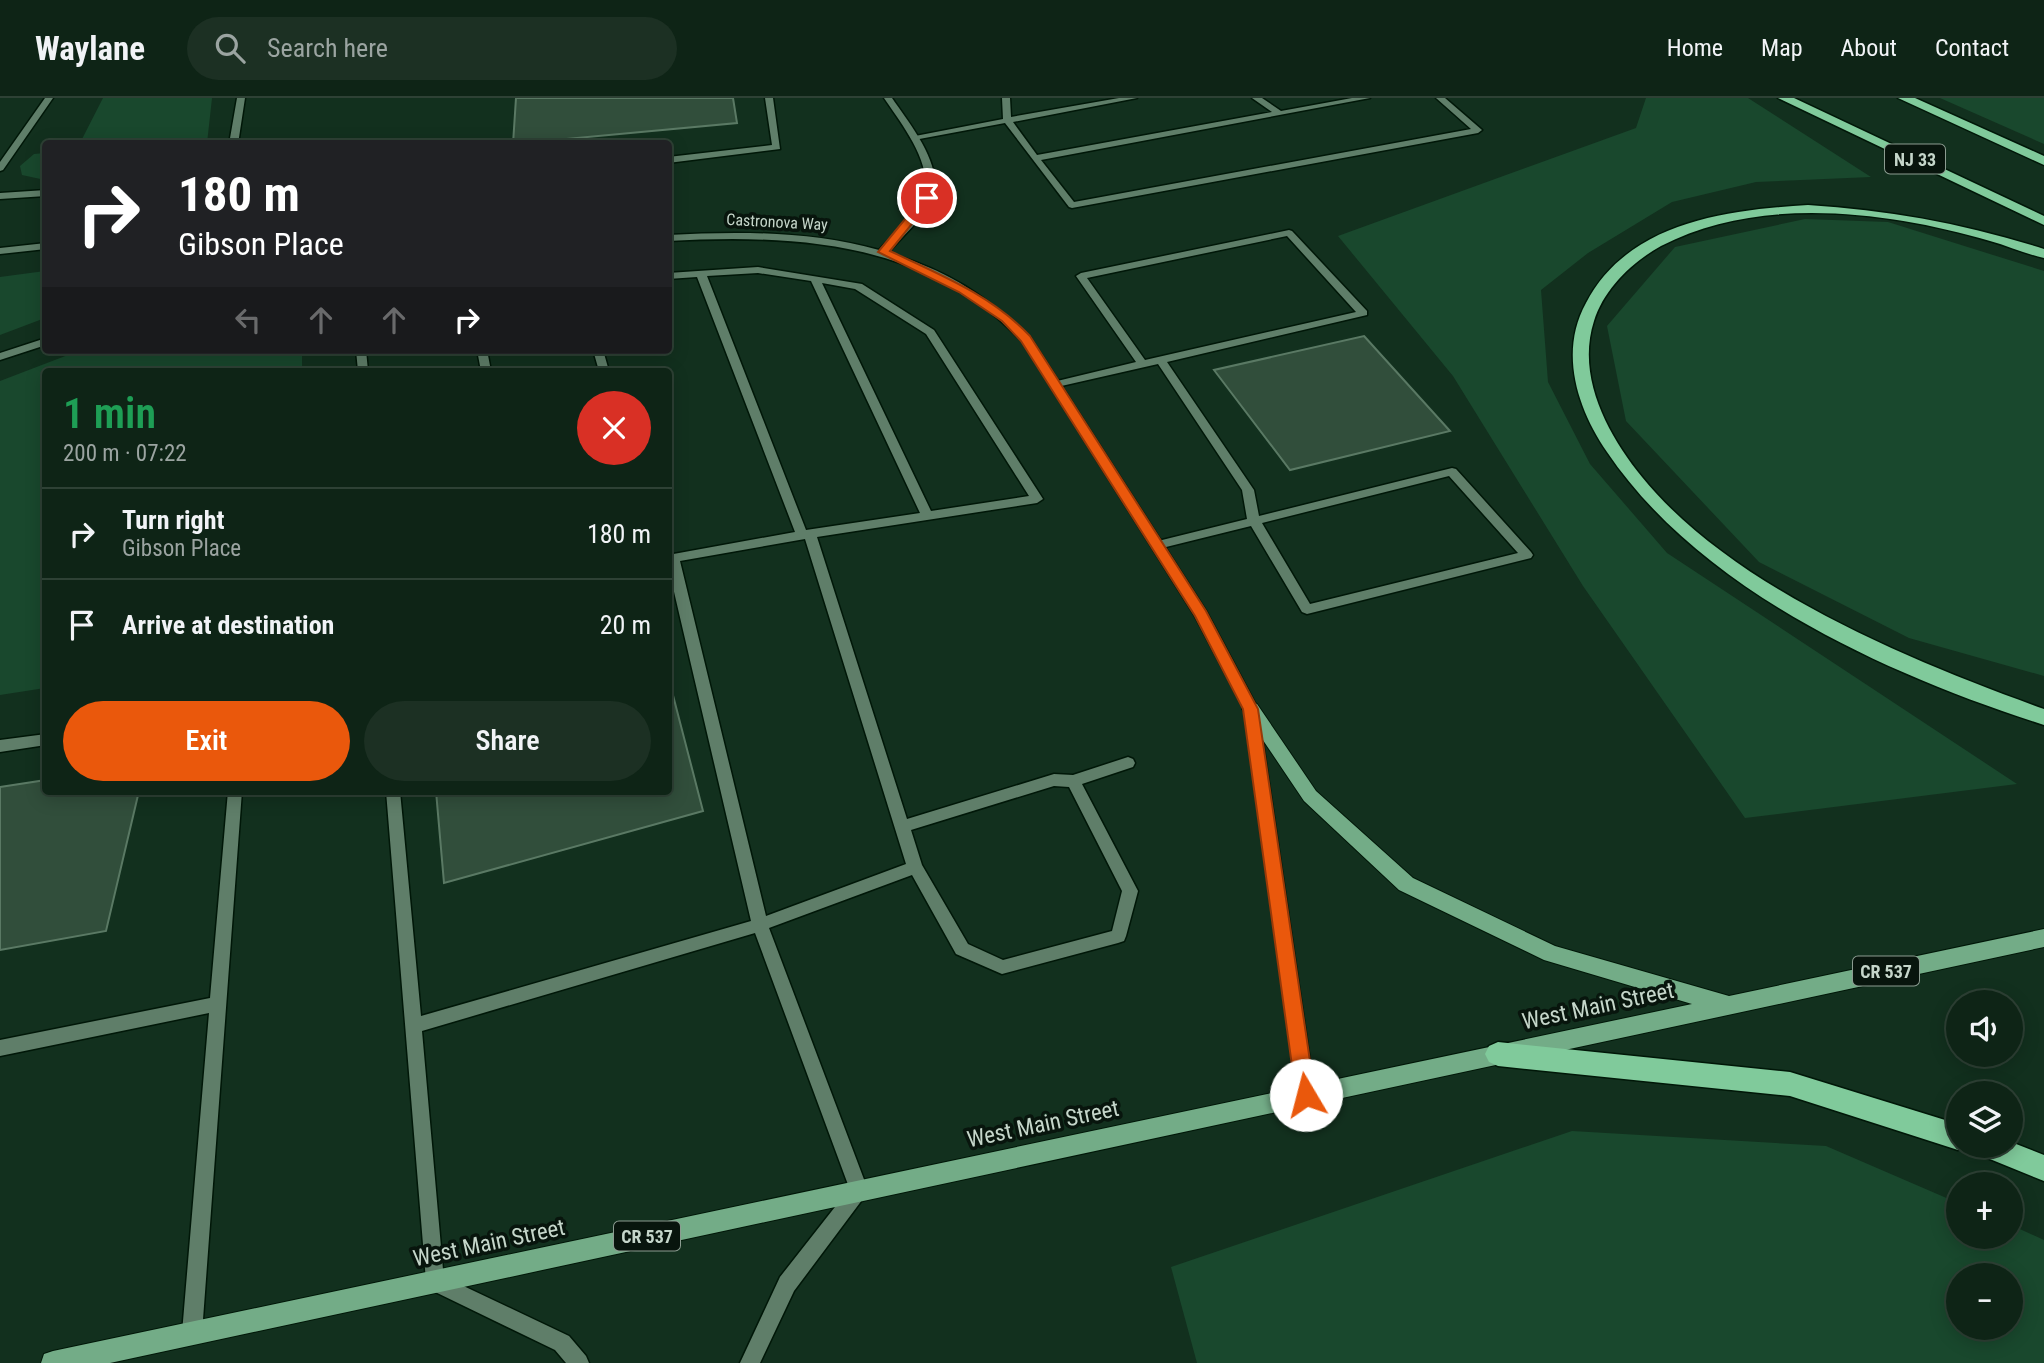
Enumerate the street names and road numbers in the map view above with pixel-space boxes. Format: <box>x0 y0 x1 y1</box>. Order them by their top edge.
road number: NJ 33 <box>1885 144 1945 174</box>
street label: Castronova Way <box>726 210 828 234</box>
road number: CR 537 <box>1853 956 1919 986</box>
street label: West Main Street <box>1520 977 1676 1035</box>
street label: West Main Street <box>965 1095 1121 1153</box>
street label: West Main Street <box>411 1214 567 1272</box>
road number: CR 537 <box>614 1222 680 1251</box>

